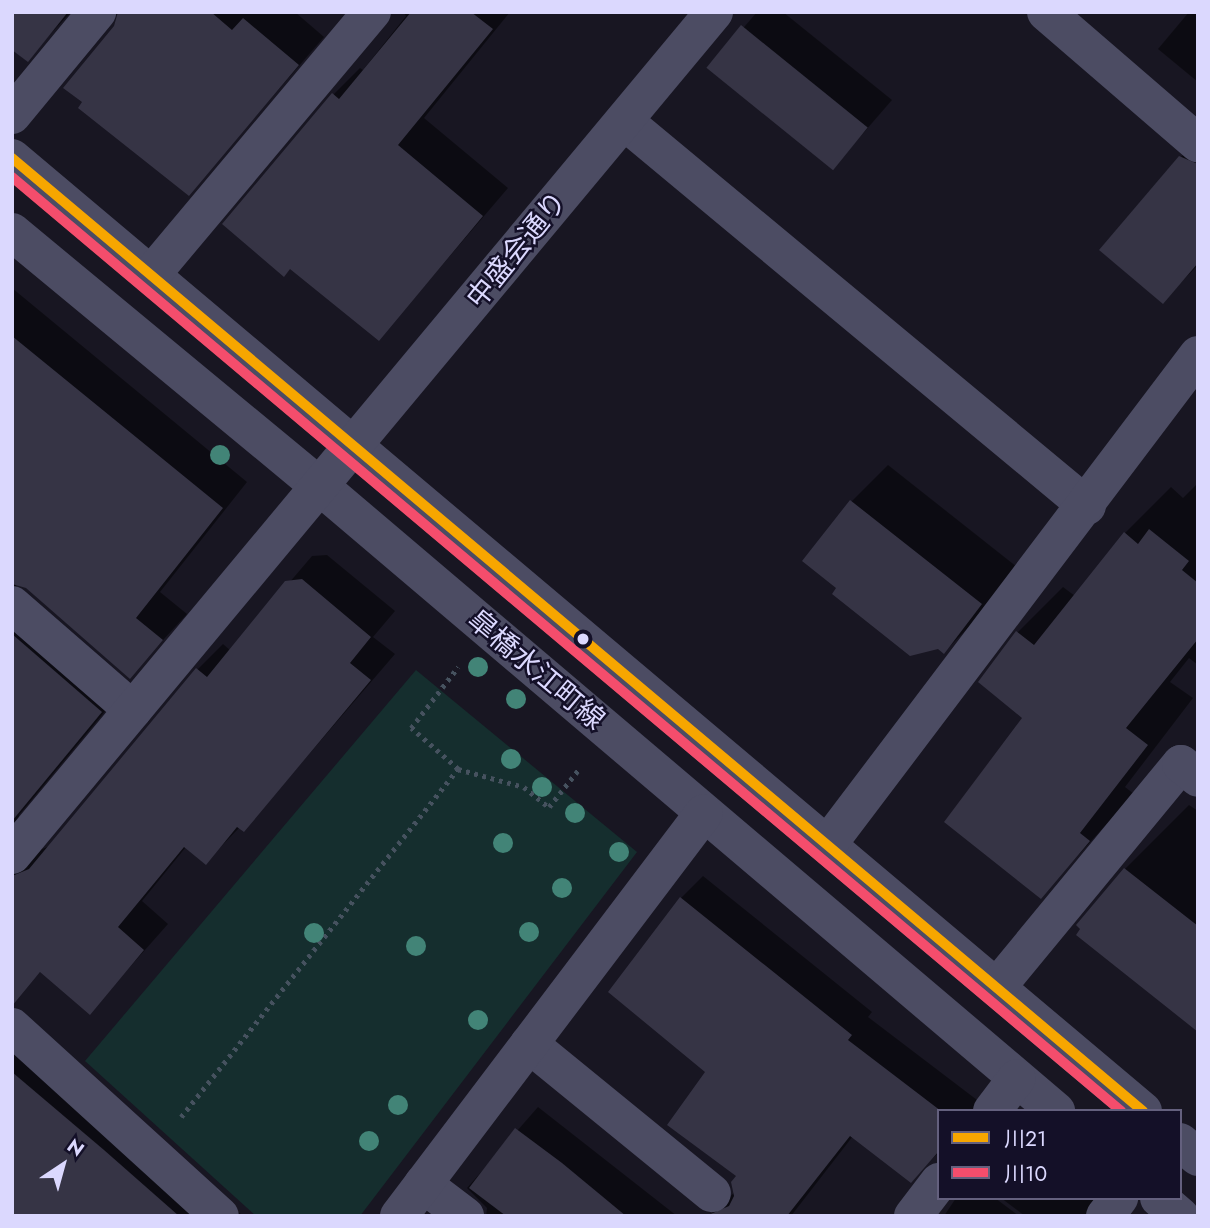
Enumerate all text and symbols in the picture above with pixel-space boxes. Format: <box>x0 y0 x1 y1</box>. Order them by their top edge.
street label: 中盛会通り <box>460 185 574 315</box>
street label: 皐橋水江町線 <box>461 603 611 737</box>
unlabelled marker <box>576 632 590 646</box>
legend <box>937 1109 1182 1200</box>
text: 川21 <box>1004 1124 1046 1154</box>
north arrow <box>28 1130 98 1200</box>
text: N <box>62 1132 90 1163</box>
text: 川10 <box>1004 1159 1047 1189</box>

